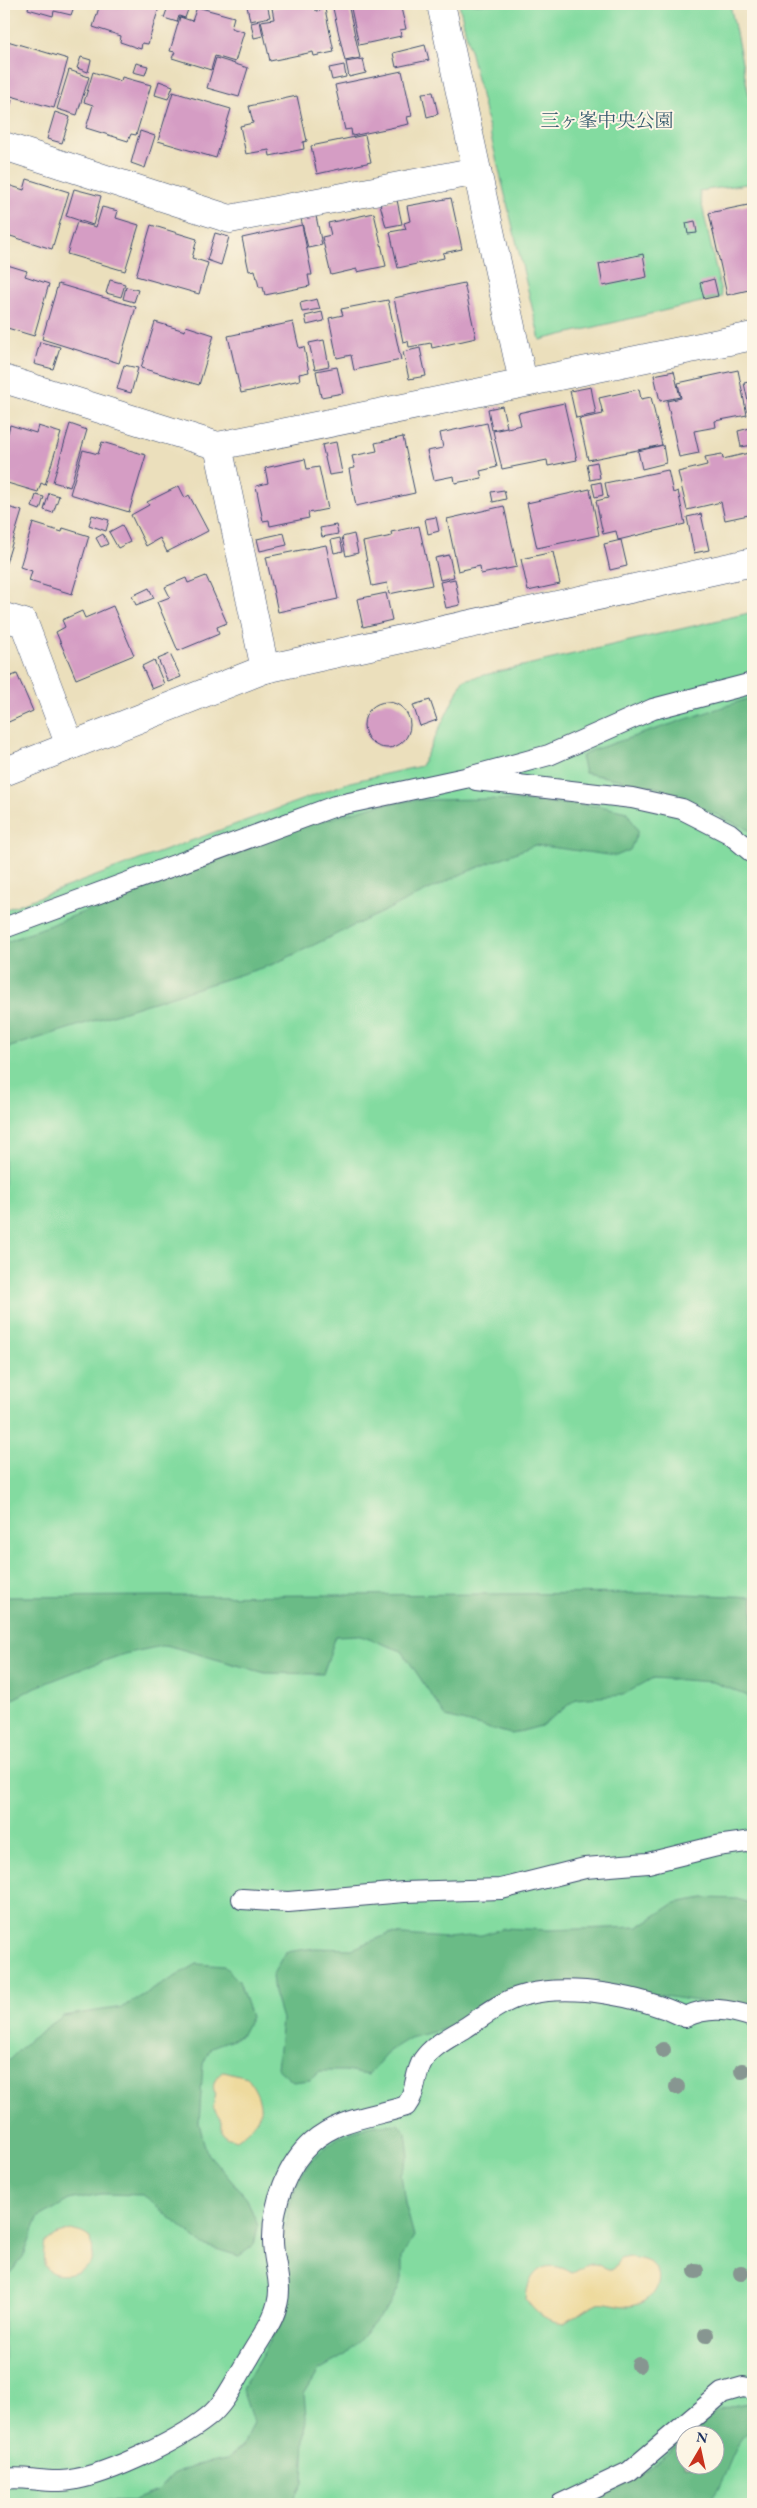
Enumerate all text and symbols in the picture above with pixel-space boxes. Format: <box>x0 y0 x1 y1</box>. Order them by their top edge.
park label: 三ヶ峯中央公園 <box>540 108 674 133</box>
north arrow <box>674 2426 724 2476</box>
text: N <box>695 2427 710 2447</box>

